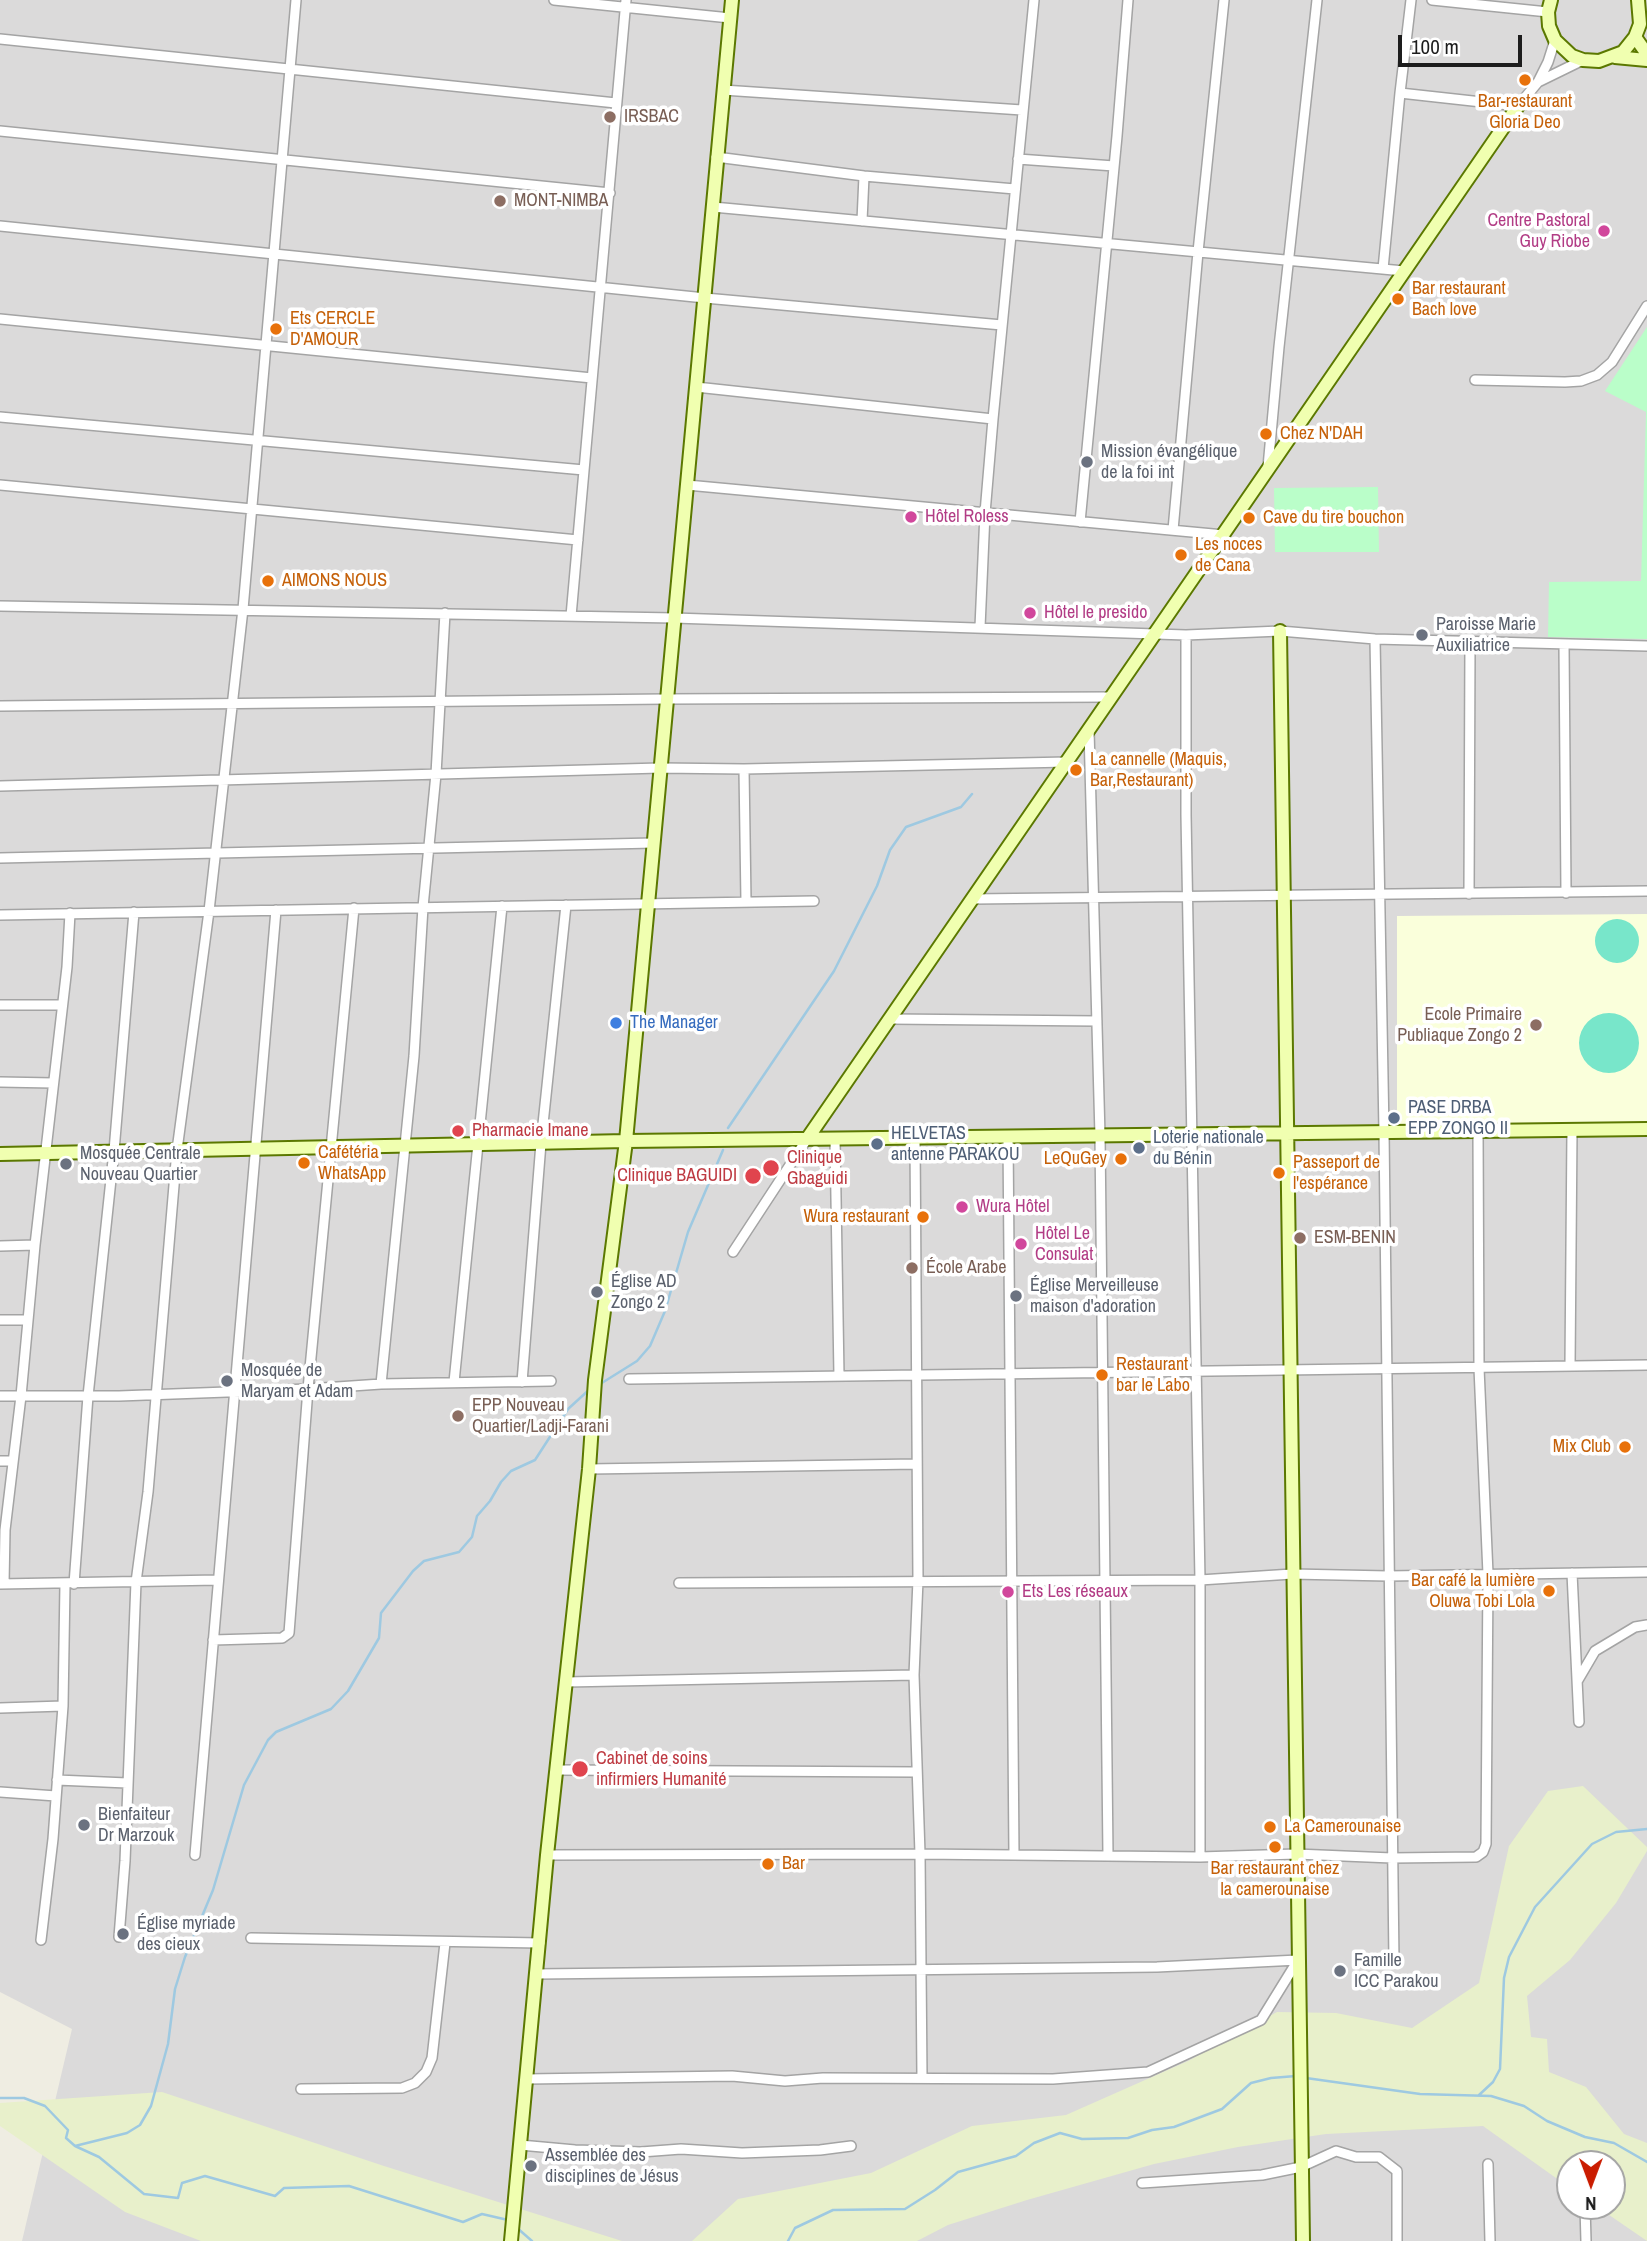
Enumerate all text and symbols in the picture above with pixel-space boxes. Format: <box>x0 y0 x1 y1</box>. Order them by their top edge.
scale bar <box>1402 21 1526 65</box>
text: 100 m <box>1411 32 1459 61</box>
marker: Bar-restaurant Gloria Deo <box>1517 72 1533 88</box>
place label: Bar-restaurant Gloria Deo <box>1478 91 1572 134</box>
place label: IRSBAC <box>624 106 679 128</box>
marker: IRSBAC <box>602 109 618 125</box>
place label: MONT-NIMBA <box>514 190 608 212</box>
marker: MONT-NIMBA <box>492 193 508 209</box>
place label: Centre Pastoral Guy Riobe <box>1487 210 1590 252</box>
marker: Centre Pastoral Guy Riobe <box>1596 223 1612 239</box>
place label: Bar restaurant Bach love <box>1412 278 1506 320</box>
marker: Bar restaurant Bach love <box>1390 291 1406 307</box>
place label: Ets CERCLE D'AMOUR <box>290 308 375 350</box>
marker: Ets CERCLE D'AMOUR <box>268 321 284 337</box>
place label: Chez N'DAH <box>1280 423 1363 445</box>
marker: Chez N'DAH <box>1258 426 1274 442</box>
place label: Mission évangélique de la foi int <box>1101 441 1237 484</box>
marker: Mission évangélique de la foi int <box>1079 454 1095 470</box>
place label: Hôtel Roless <box>925 506 1009 528</box>
place label: Cave du tire bouchon <box>1263 507 1404 529</box>
marker: Hôtel Roless <box>903 509 919 525</box>
marker: Cave du tire bouchon <box>1241 510 1257 526</box>
place label: Les noces de Cana <box>1195 534 1262 576</box>
marker: Les noces de Cana <box>1173 547 1189 563</box>
place label: AIMONS NOUS <box>282 570 387 592</box>
marker: AIMONS NOUS <box>260 573 276 589</box>
place label: Hôtel le presido <box>1044 602 1147 624</box>
marker: Hôtel le presido <box>1022 605 1038 621</box>
place label: Paroisse Marie Auxiliatrice <box>1436 614 1536 656</box>
marker: Paroisse Marie Auxiliatrice <box>1414 627 1430 643</box>
place label: La cannelle (Maquis, Bar,Restaurant) <box>1090 749 1227 792</box>
marker: La cannelle (Maquis, Bar,Restaurant) <box>1068 762 1084 778</box>
place label: Ecole Primaire Publiaque Zongo 2 <box>1397 1004 1522 1046</box>
place label: The Manager <box>630 1012 718 1034</box>
marker: The Manager <box>608 1015 624 1031</box>
marker: Ecole Primaire Publiaque Zongo 2 <box>1528 1017 1544 1033</box>
place label: PASE DRBA EPP ZONGO II <box>1408 1097 1508 1140</box>
marker: PASE DRBA EPP ZONGO II <box>1386 1110 1402 1126</box>
place label: Pharmacie Imane <box>472 1120 588 1142</box>
marker: Pharmacie Imane <box>450 1123 466 1139</box>
place label: HELVETAS antenne PARAKOU <box>891 1123 1020 1166</box>
place label: Loterie nationale du Bénin <box>1153 1127 1264 1170</box>
marker: HELVETAS antenne PARAKOU <box>869 1136 885 1152</box>
marker: Loterie nationale du Bénin <box>1131 1140 1147 1156</box>
place label: Cafétéria WhatsApp <box>318 1142 386 1184</box>
place label: Mosquée Centrale Nouveau Quartier <box>80 1143 201 1186</box>
place label: Clinique Gbaguidi <box>787 1147 848 1190</box>
place label: LeQuGey <box>1044 1148 1107 1170</box>
marker: LeQuGey <box>1113 1151 1129 1167</box>
place label: Passeport de l'espérance <box>1293 1152 1380 1194</box>
marker: Cafétéria WhatsApp <box>296 1155 312 1171</box>
marker: Mosquée Centrale Nouveau Quartier <box>58 1156 74 1172</box>
marker: Clinique Gbaguidi <box>761 1158 781 1178</box>
place label: Clinique BAGUIDI <box>617 1165 737 1187</box>
marker: Passeport de l'espérance <box>1271 1165 1287 1181</box>
marker: Clinique BAGUIDI <box>743 1166 763 1186</box>
place label: Wura Hôtel <box>976 1196 1050 1218</box>
marker: Wura Hôtel <box>954 1199 970 1215</box>
place label: Wura restaurant <box>803 1206 909 1228</box>
marker: Wura restaurant <box>915 1209 931 1225</box>
place label: Hôtel Le Consulat <box>1035 1223 1093 1266</box>
place label: ESM-BENIN <box>1314 1227 1396 1249</box>
marker: ESM-BENIN <box>1292 1230 1308 1246</box>
marker: Hôtel Le Consulat <box>1013 1236 1029 1252</box>
place label: École Arabe <box>926 1257 1006 1279</box>
marker: École Arabe <box>904 1260 920 1276</box>
place label: Église AD Zongo 2 <box>611 1271 677 1314</box>
place label: Église Merveilleuse maison d'adoration <box>1030 1275 1159 1318</box>
marker: Église AD Zongo 2 <box>589 1284 605 1300</box>
marker: Église Merveilleuse maison d'adoration <box>1008 1288 1024 1304</box>
place label: Restaurant bar le Labo <box>1116 1354 1190 1396</box>
place label: Mosquée de Maryam et Adam <box>241 1360 353 1402</box>
marker: Restaurant bar le Labo <box>1094 1367 1110 1383</box>
marker: Mosquée de Maryam et Adam <box>219 1373 235 1389</box>
place label: EPP Nouveau Quartier/Ladji-Farani <box>472 1395 609 1438</box>
marker: EPP Nouveau Quartier/Ladji-Farani <box>450 1408 466 1424</box>
place label: Mix Club <box>1553 1436 1611 1458</box>
marker: Mix Club <box>1617 1439 1633 1455</box>
place label: Bar café la lumière Oluwa Tobi Lola <box>1411 1570 1535 1612</box>
place label: Ets Les réseaux <box>1022 1581 1128 1603</box>
marker: Bar café la lumière Oluwa Tobi Lola <box>1541 1583 1557 1599</box>
marker: Ets Les réseaux <box>1000 1584 1016 1600</box>
place label: Cabinet de soins infirmiers Humanité <box>596 1748 726 1790</box>
marker: Cabinet de soins infirmiers Humanité <box>570 1759 590 1779</box>
place label: Bienfaiteur Dr Marzouk <box>98 1804 174 1846</box>
place label: La Camerounaise <box>1284 1816 1401 1838</box>
marker: Bienfaiteur Dr Marzouk <box>76 1817 92 1833</box>
marker: La Camerounaise <box>1262 1819 1278 1835</box>
marker: Bar restaurant chez la camerounaise <box>1267 1839 1283 1855</box>
place label: Bar <box>782 1853 805 1875</box>
marker: Bar <box>760 1856 776 1872</box>
place label: Bar restaurant chez la camerounaise <box>1211 1858 1339 1900</box>
place label: Église myriade des cieux <box>137 1913 235 1955</box>
marker: Église myriade des cieux <box>115 1926 131 1942</box>
place label: Famille ICC Parakou <box>1354 1950 1438 1993</box>
marker: Famille ICC Parakou <box>1332 1963 1348 1979</box>
place label: Assemblée des disciplines de Jésus <box>545 2145 679 2188</box>
north arrow <box>1556 2150 1626 2220</box>
marker: Assemblée des disciplines de Jésus <box>523 2158 539 2174</box>
text: N <box>1585 2191 1597 2217</box>

